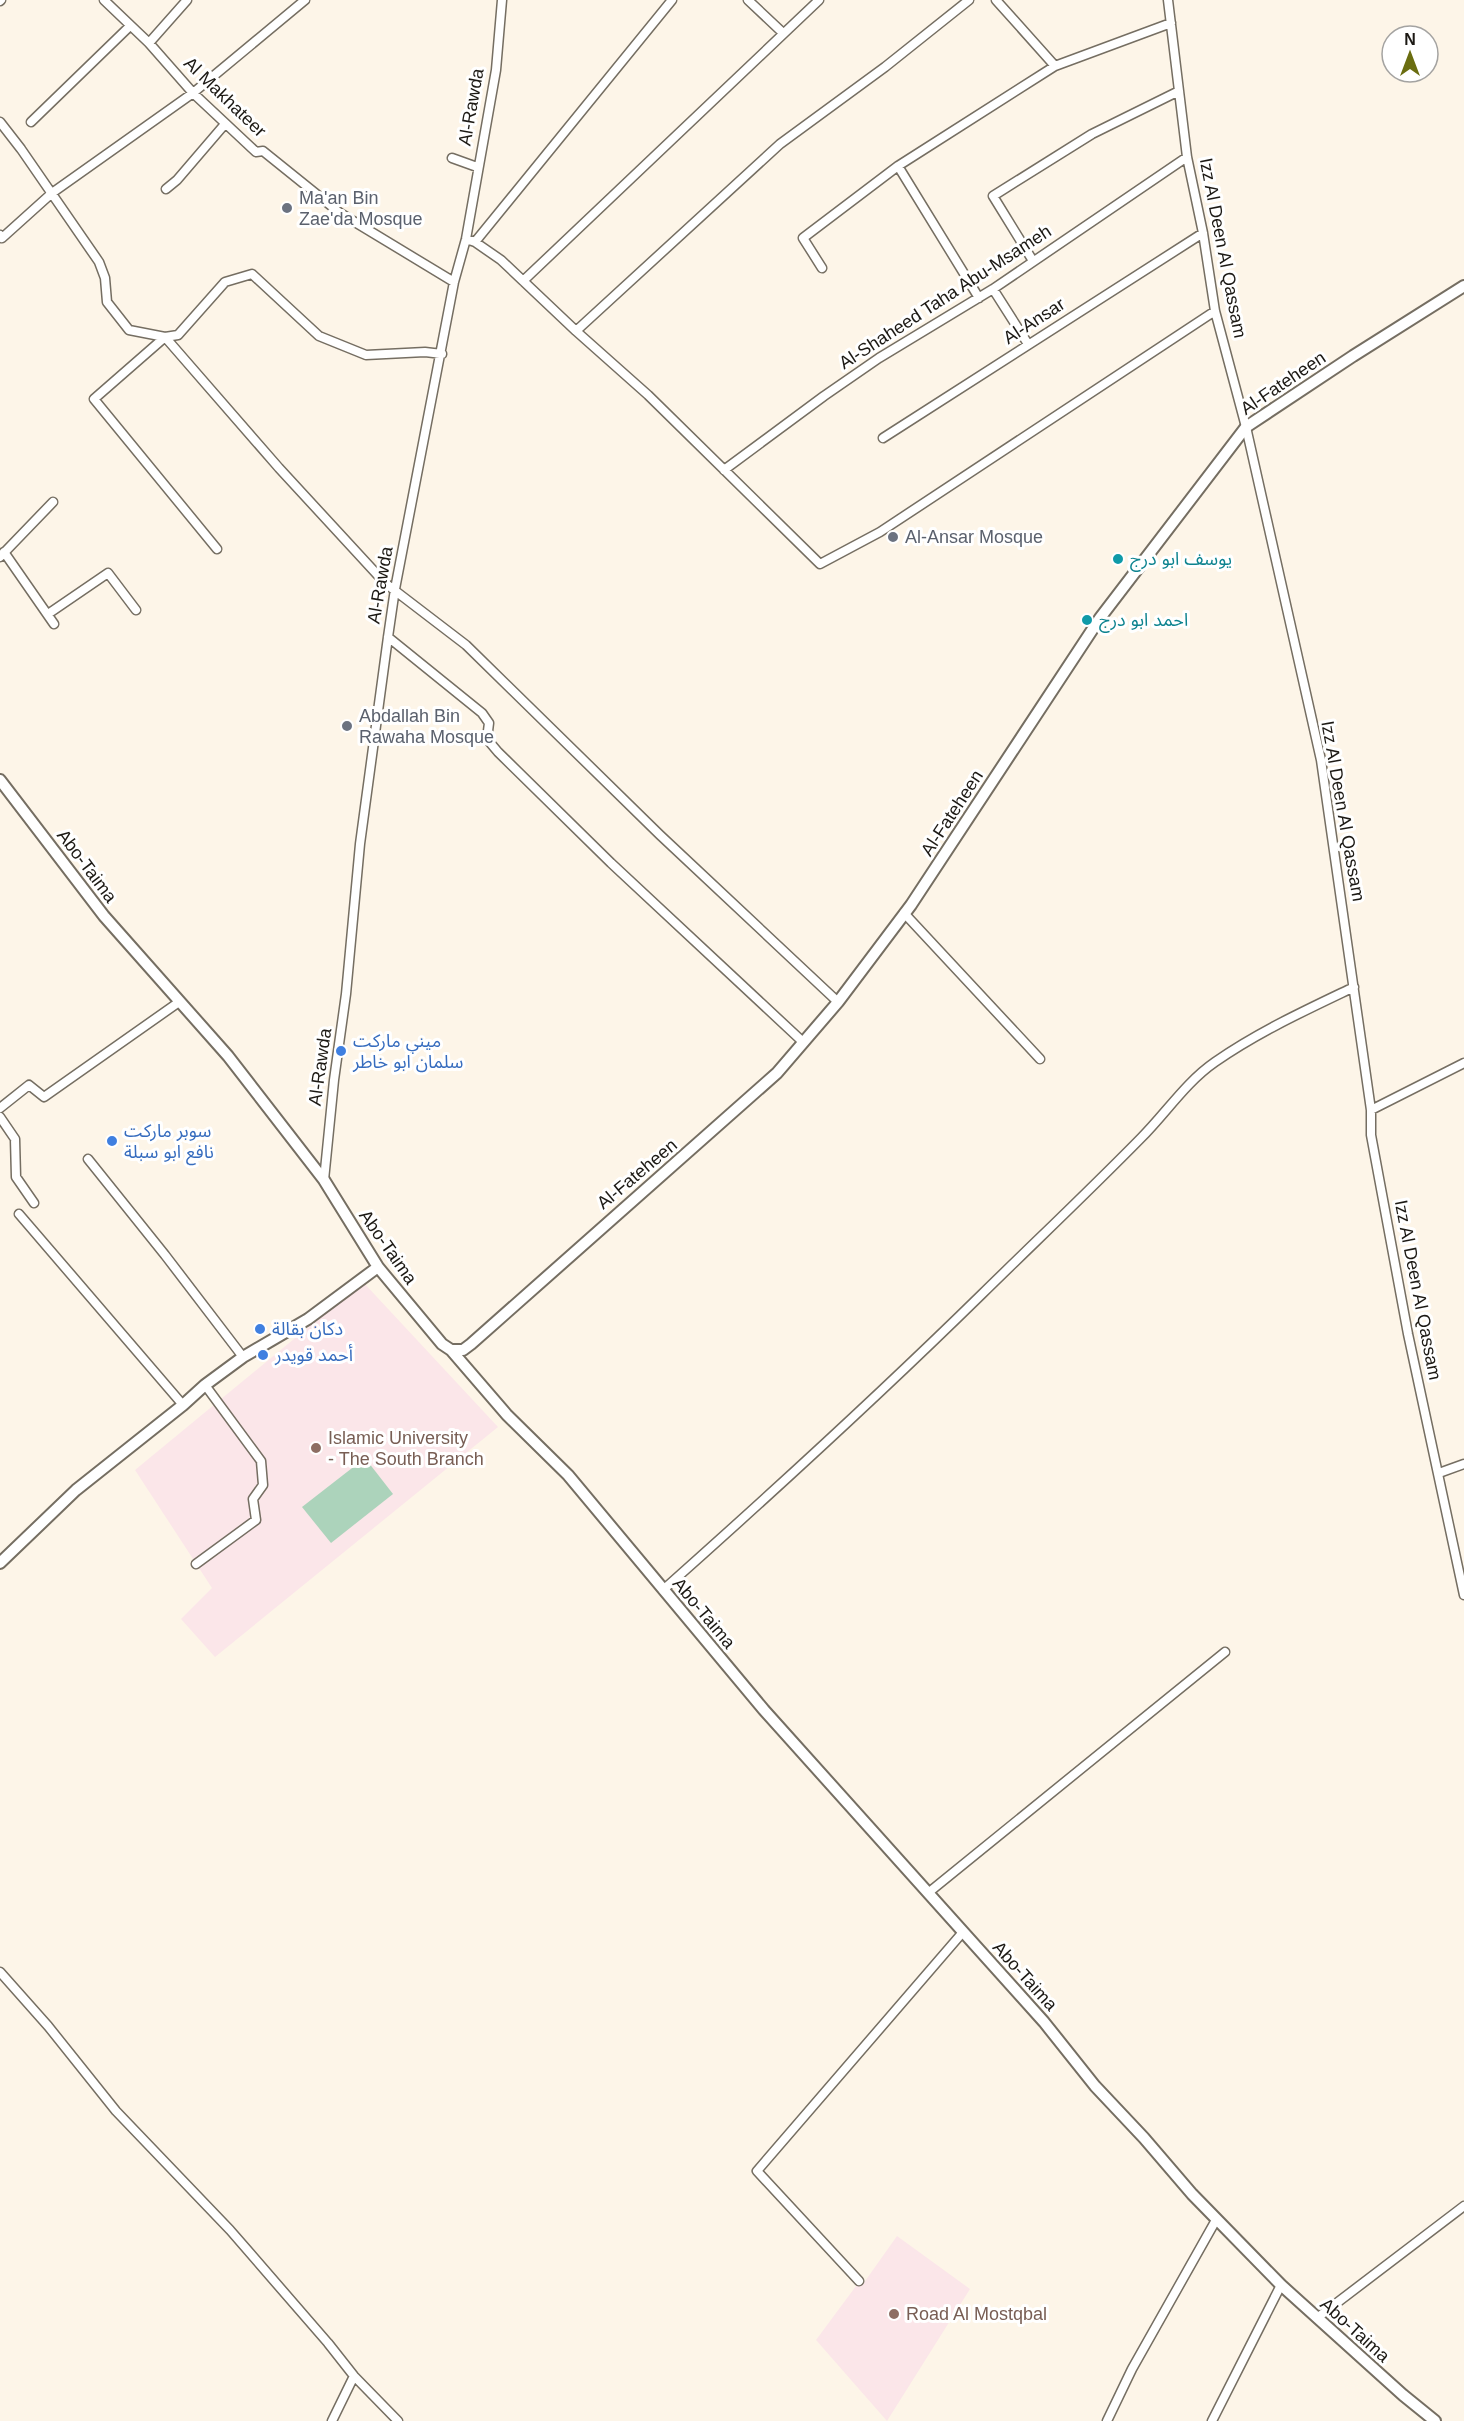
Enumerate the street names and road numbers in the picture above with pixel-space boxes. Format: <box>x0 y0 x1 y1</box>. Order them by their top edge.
street label: Al Makhateer <box>180 53 270 141</box>
street label: Al-Rawda <box>454 66 488 147</box>
street label: Izz Al Deen Al Qassam <box>1196 156 1250 340</box>
street label: Al-Shaheed Taha Abu-Msameh <box>835 221 1055 373</box>
street label: Al-Ansar <box>1000 294 1068 348</box>
street label: Al-Fateheen <box>1237 347 1329 419</box>
street label: Al-Rawda <box>363 544 397 625</box>
street label: Izz Al Deen Al Qassam <box>1317 719 1369 903</box>
street label: Al-Fateheen <box>917 766 987 860</box>
street label: Abo-Taima <box>53 826 121 907</box>
street label: Al-Rawda <box>305 1026 335 1107</box>
street label: Al-Fateheen <box>593 1135 681 1213</box>
street label: Izz Al Deen Al Qassam <box>1391 1198 1445 1382</box>
street label: Abo-Taima <box>355 1206 421 1289</box>
street label: Abo-Taima <box>669 1574 740 1653</box>
street label: Abo-Taima <box>989 1937 1062 2015</box>
street label: Abo-Taima <box>1316 2294 1394 2367</box>

